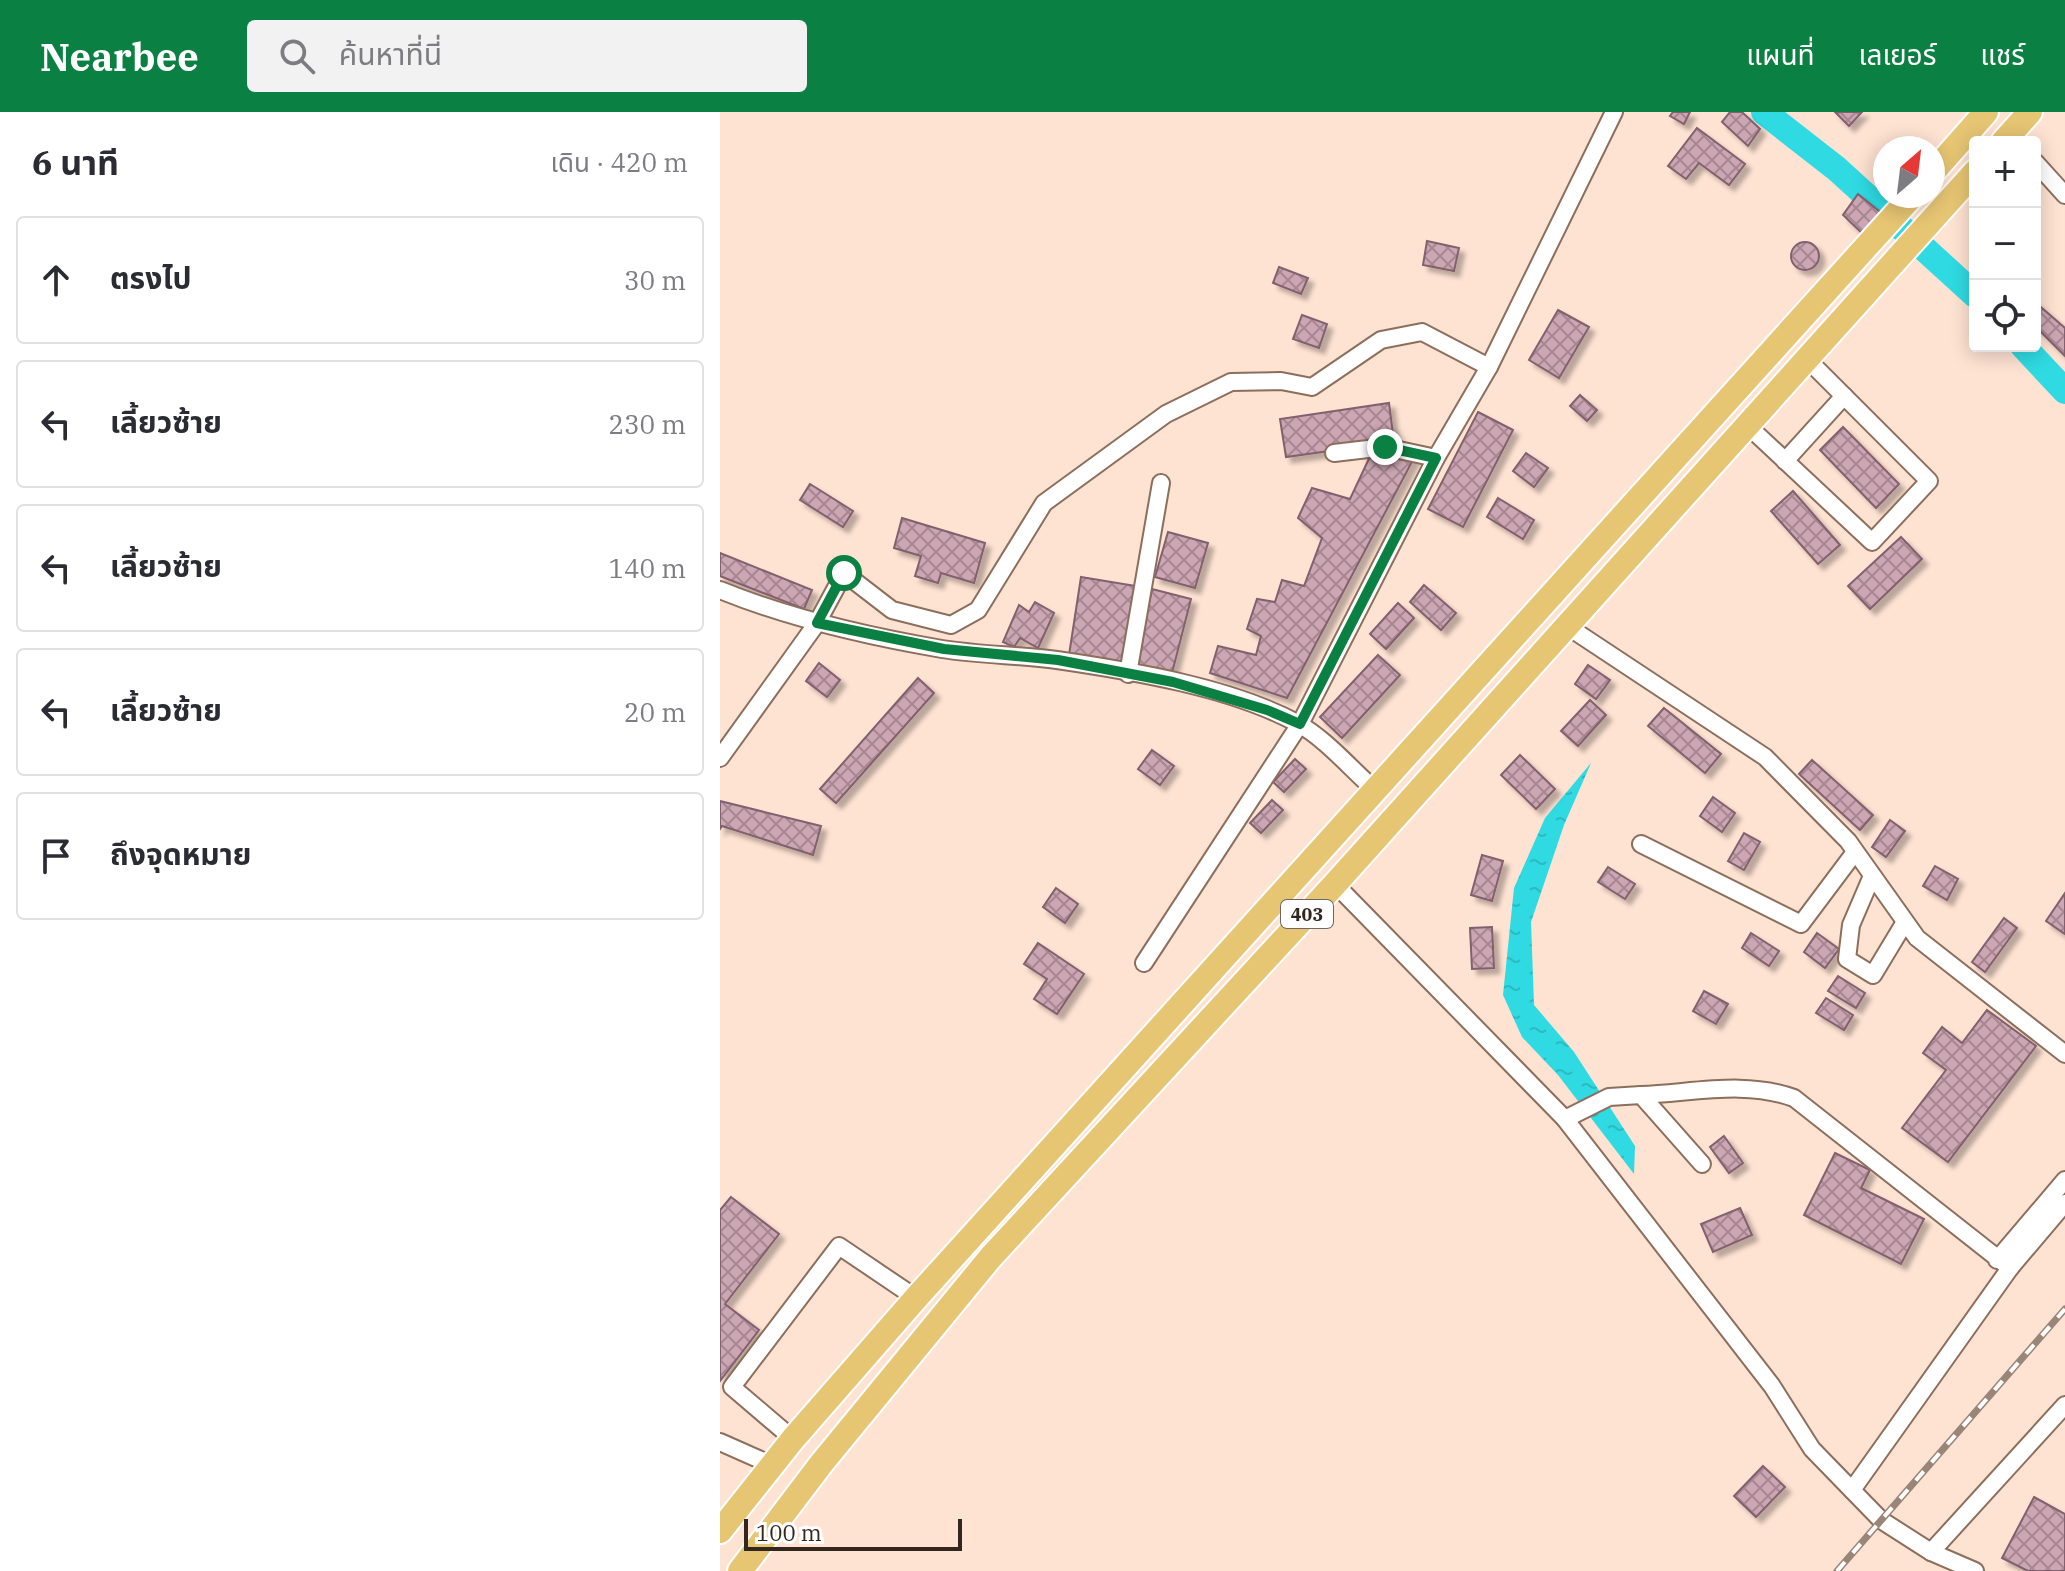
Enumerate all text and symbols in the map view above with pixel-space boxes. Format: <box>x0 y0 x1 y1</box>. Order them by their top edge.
search box <box>247 20 807 92</box>
text: Nearbee <box>40 32 199 81</box>
icon: search <box>275 34 319 78</box>
text: ค้นหาที่นี่ <box>339 34 442 73</box>
text: แผนที่ <box>1746 36 1815 73</box>
text: เลเยอร์ <box>1859 36 1936 73</box>
text: แชร์ <box>1980 36 2025 73</box>
north arrow <box>1873 136 1945 208</box>
map controls <box>1969 136 2041 352</box>
button: + <box>1969 136 2041 208</box>
text: 6 นาที <box>32 140 119 184</box>
text: เดิน · 420 m <box>551 145 688 179</box>
button: − <box>1969 208 2041 280</box>
icon: ahead <box>34 258 78 302</box>
text: ตรงไป <box>110 258 192 297</box>
text: 30 m <box>624 263 686 297</box>
button: locate <box>1969 280 2041 352</box>
icon: left <box>34 402 78 446</box>
text: เลี้ยวซ้าย <box>110 402 222 441</box>
text: 230 m <box>608 407 686 441</box>
route end <box>1367 429 1403 465</box>
icon: left <box>34 546 78 590</box>
text: เลี้ยวซ้าย <box>110 546 222 585</box>
text: 140 m <box>608 551 686 585</box>
route start <box>826 555 862 591</box>
icon: left <box>34 690 78 734</box>
text: เลี้ยวซ้าย <box>110 690 222 729</box>
text: 20 m <box>624 695 686 729</box>
icon: arrive <box>34 834 78 878</box>
text: ถึงจุดหมาย <box>110 834 251 873</box>
road number: 403 <box>1281 900 1333 928</box>
scale bar <box>744 1515 962 1551</box>
text: 100 m <box>756 1518 822 1547</box>

